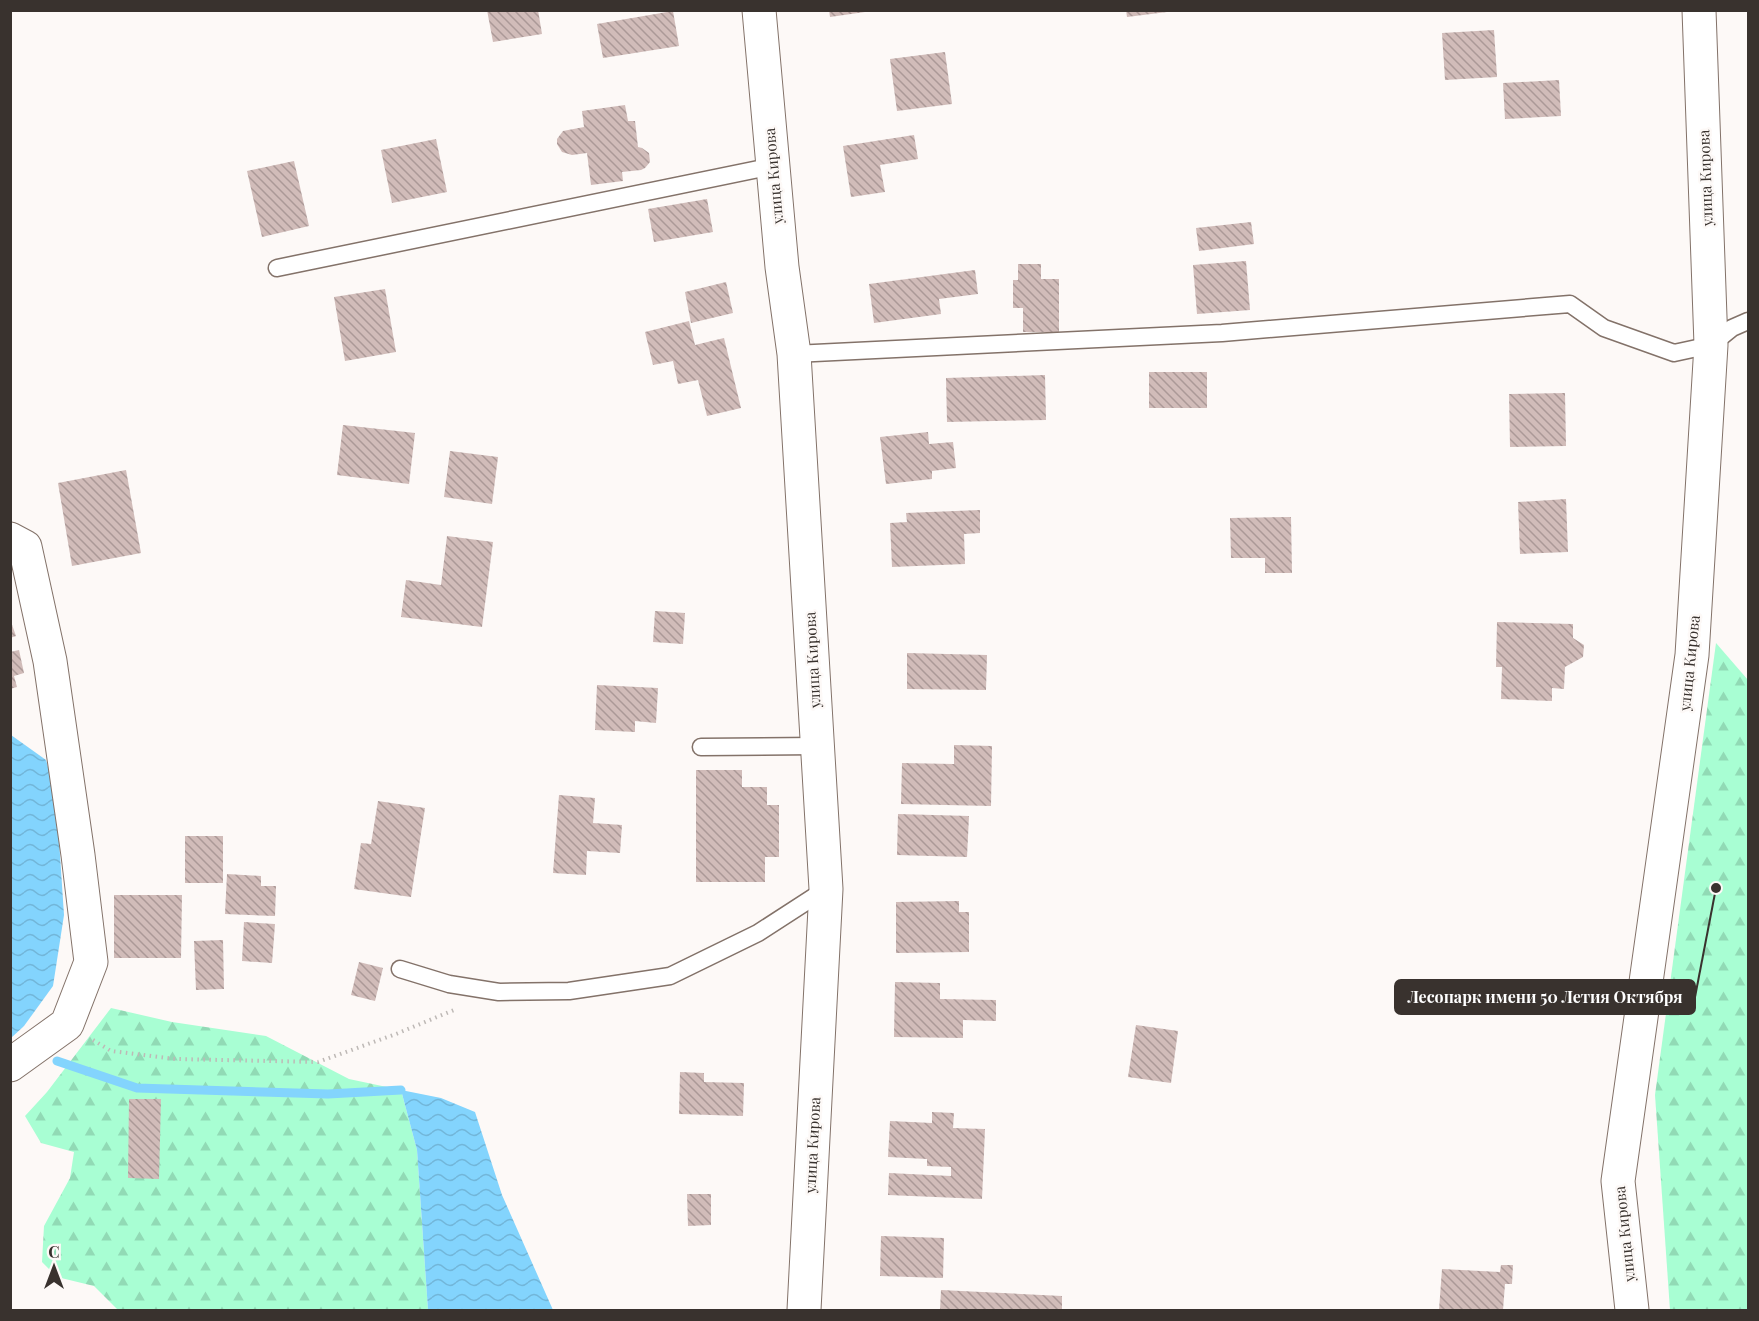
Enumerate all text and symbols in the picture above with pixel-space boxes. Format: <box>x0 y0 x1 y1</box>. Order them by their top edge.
street label: улица Кирова <box>759 127 787 226</box>
street label: улица Кирова <box>1693 129 1717 228</box>
street label: улица Кирова <box>799 611 825 710</box>
street label: улица Кирова <box>1674 614 1704 713</box>
callout: Лесопарк имени 50 Летия Октября <box>1395 980 1695 1014</box>
text: Лесопарк имени 50 Летия Октября <box>1406 986 1683 1007</box>
street label: улица Кирова <box>799 1096 825 1195</box>
street label: улица Кирова <box>1609 1185 1639 1284</box>
north arrow <box>24 1237 84 1297</box>
text: С <box>48 1241 60 1262</box>

